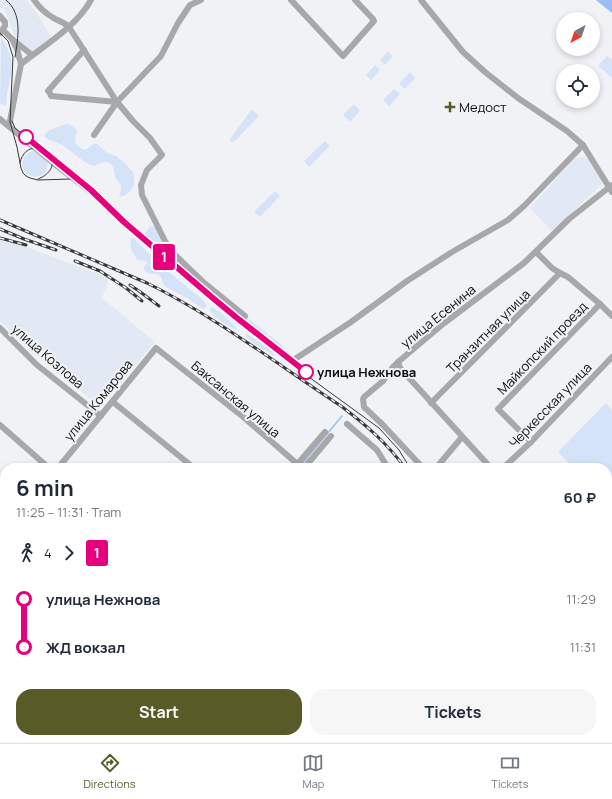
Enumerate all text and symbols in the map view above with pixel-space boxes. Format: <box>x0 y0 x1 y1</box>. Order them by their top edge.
north arrow <box>556 12 600 56</box>
map controls <box>556 12 600 108</box>
button: locate <box>556 64 600 108</box>
place label: Медост <box>459 98 507 116</box>
marker: Медост <box>444 101 456 113</box>
unlabelled marker <box>18 129 34 145</box>
line badge: 1 <box>151 244 177 270</box>
text: 1 <box>161 247 167 266</box>
street label: улица Есенина <box>397 280 479 352</box>
street label: Транзитная улица <box>442 285 534 377</box>
street label: Майкопский проезд <box>493 298 591 398</box>
street label: улица Козлова <box>8 320 88 392</box>
street label: улица Комарова <box>60 355 136 445</box>
street label: Баксанская улица <box>188 356 284 442</box>
street label: Черкесская улица <box>505 359 595 451</box>
place label: улица Нежнова <box>317 363 416 381</box>
marker: улица Нежнова <box>298 364 314 380</box>
text: 6 min <box>16 473 74 503</box>
text: 60 ₽ <box>564 487 596 508</box>
text: 11:25 – 11:31 · Tram <box>16 503 121 521</box>
icon: walk <box>16 542 38 564</box>
icon: forward <box>58 542 80 564</box>
text: 1 <box>94 543 100 562</box>
text: 4 <box>44 544 52 562</box>
text: улица Нежнова <box>46 589 160 610</box>
text: 11:29 <box>566 590 596 608</box>
text: ЖД вокзал <box>46 637 125 658</box>
text: 11:31 <box>570 638 596 656</box>
button: Start <box>16 689 302 735</box>
button: Tickets <box>310 689 596 735</box>
tab: Directions <box>83 752 136 791</box>
tab: Map <box>302 752 324 791</box>
tab: Tickets <box>491 752 529 791</box>

